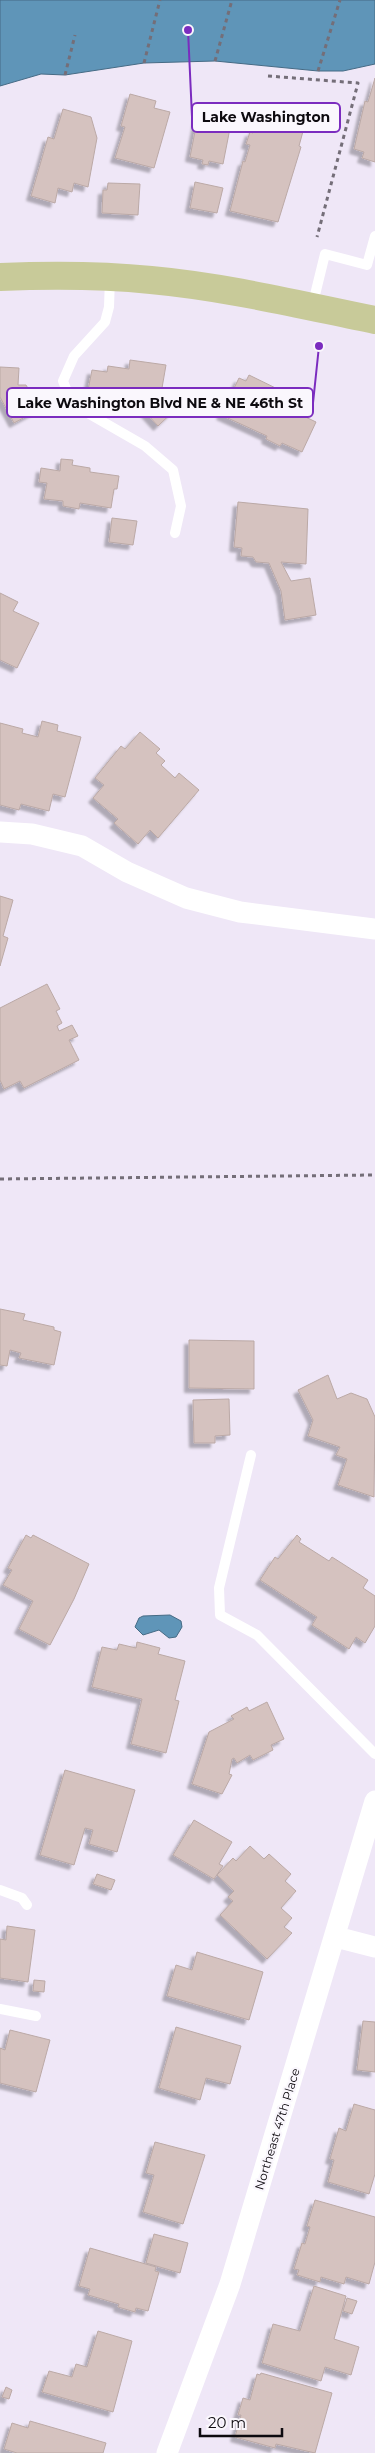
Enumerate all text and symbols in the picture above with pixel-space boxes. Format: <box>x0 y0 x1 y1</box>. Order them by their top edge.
callout: Lake Washington <box>192 103 340 132</box>
text: Lake Washington <box>202 108 330 126</box>
callout: Lake Washington Blvd NE & NE 46th St <box>7 388 313 417</box>
text: Lake Washington Blvd NE & NE 46th St <box>17 394 303 412</box>
street label: Northeast 47th Place <box>251 2066 303 2192</box>
scale bar <box>200 2406 282 2438</box>
text: 20 m <box>208 2413 246 2432</box>

